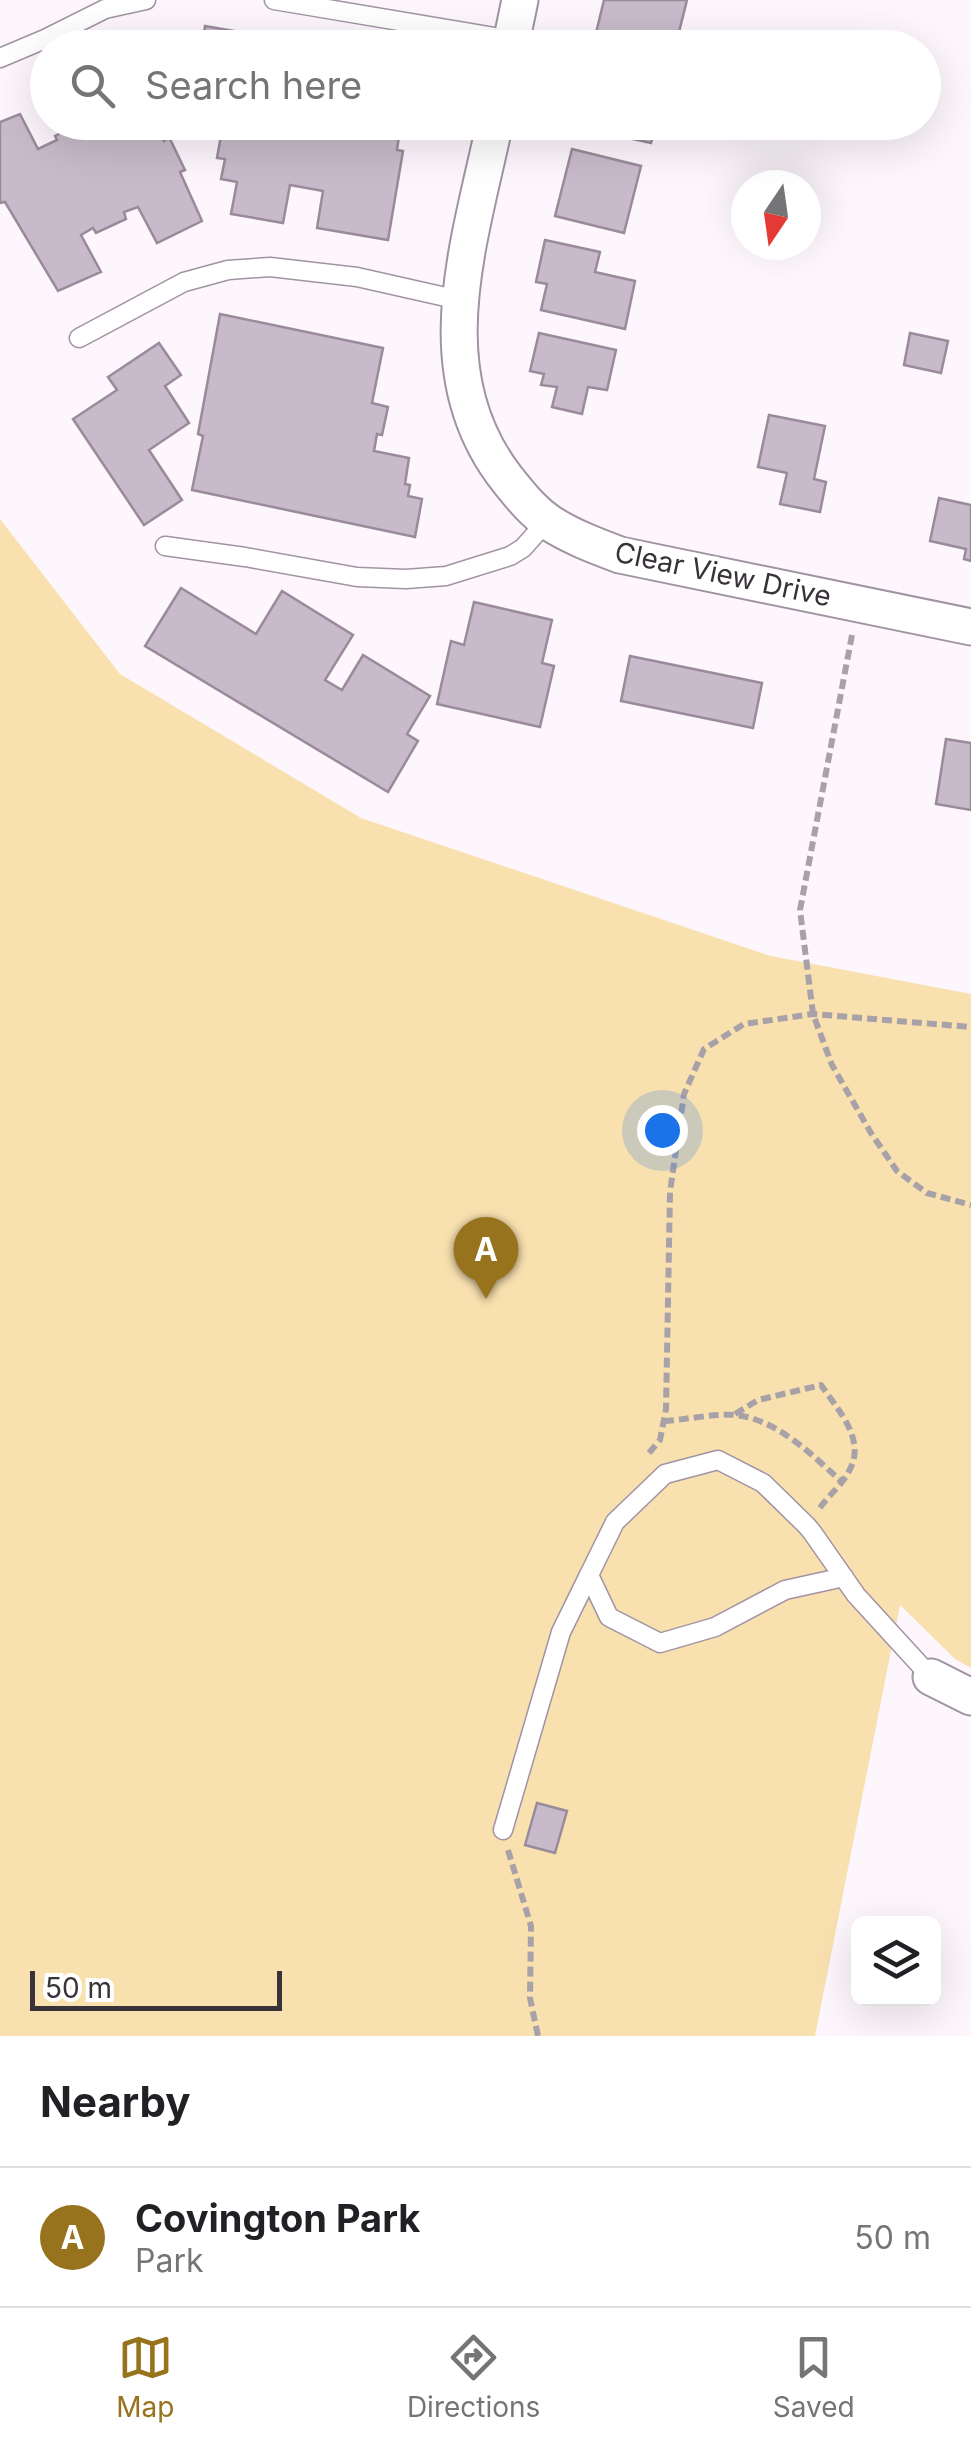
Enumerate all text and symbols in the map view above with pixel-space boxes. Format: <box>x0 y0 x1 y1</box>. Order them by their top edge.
search box <box>30 30 941 140</box>
icon: search <box>65 58 120 113</box>
text: Search here <box>145 62 362 108</box>
north arrow <box>731 170 821 260</box>
street label: Clear View Drive <box>612 534 834 614</box>
your location <box>637 1105 688 1156</box>
pin: A <box>454 1216 518 1299</box>
map controls <box>851 1916 941 2006</box>
button: layers <box>851 1916 941 2006</box>
scale bar <box>30 1966 282 2010</box>
text: 50 m <box>45 1971 112 2005</box>
text: Nearby <box>40 2076 191 2127</box>
text: Covington Park <box>135 2195 420 2241</box>
text: A <box>61 2218 84 2257</box>
text: 50 m <box>854 2218 931 2257</box>
text: Park <box>135 2241 204 2280</box>
tab: Map <box>116 2330 174 2424</box>
tab: Directions <box>407 2330 540 2424</box>
tab: Saved <box>773 2330 855 2424</box>

